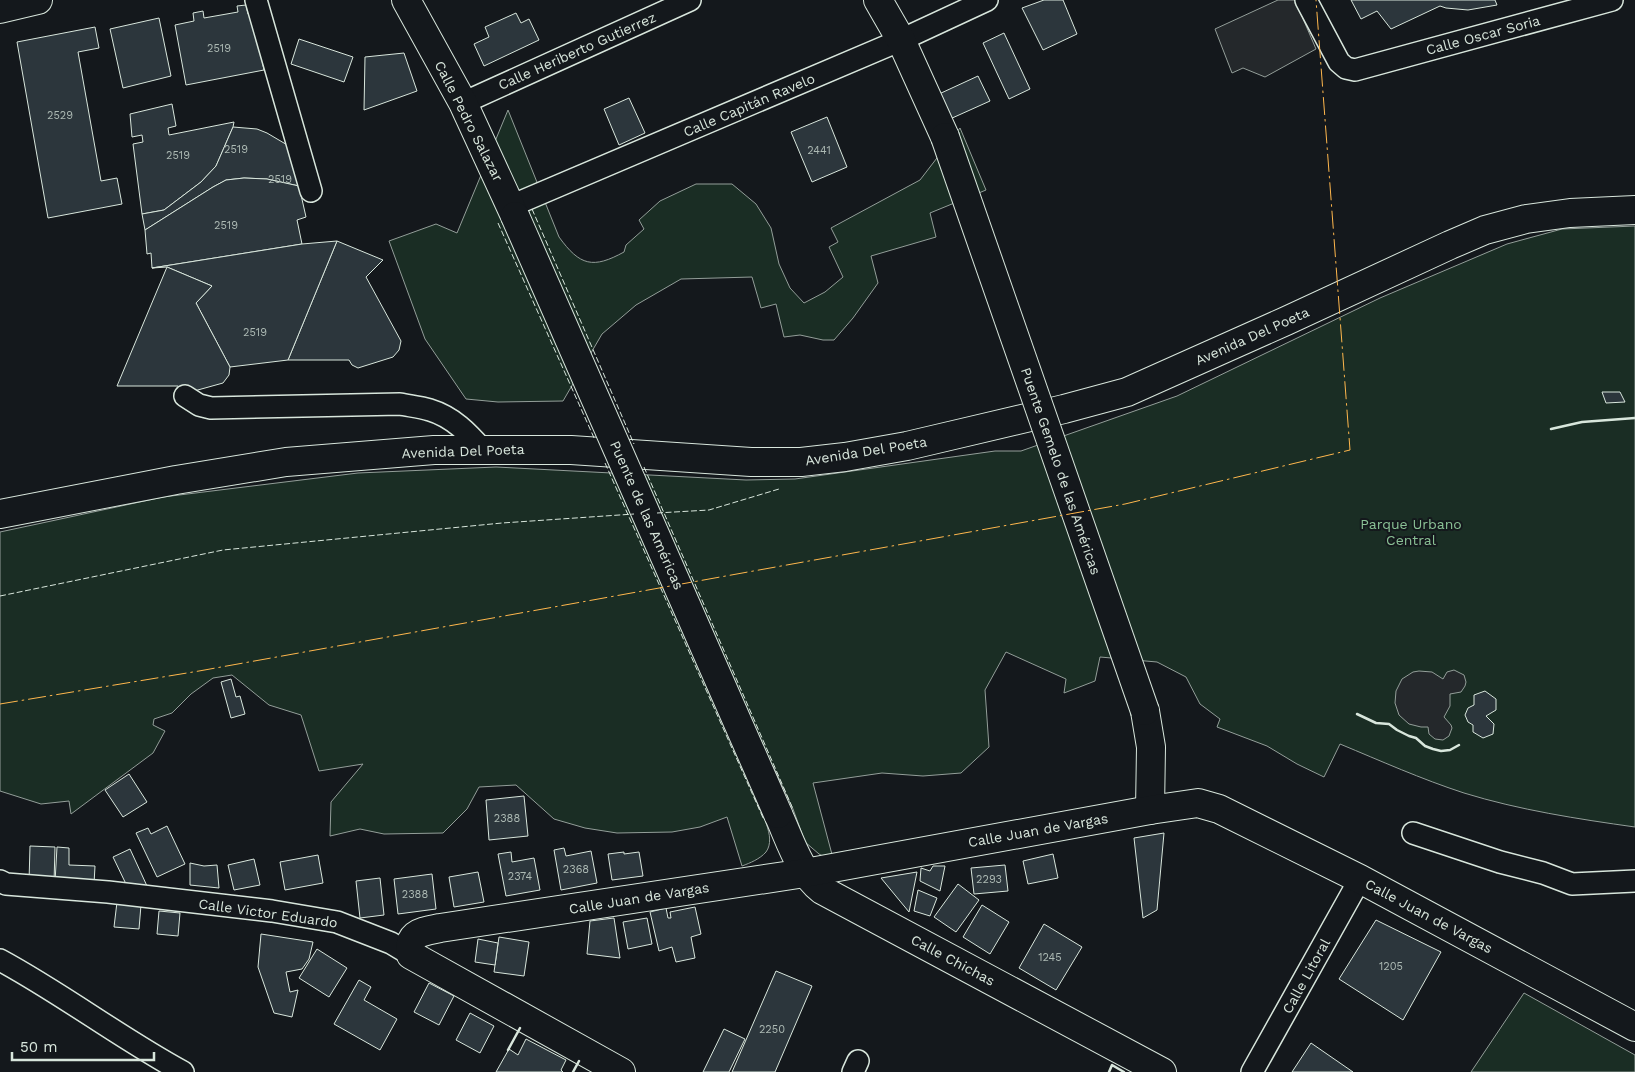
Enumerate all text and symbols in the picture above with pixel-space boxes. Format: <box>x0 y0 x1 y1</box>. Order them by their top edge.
street label: Calle Heriberto Gutierrez <box>496 9 658 93</box>
street label: Calle Oscar Soria <box>1424 12 1542 58</box>
house number: 2519 <box>207 42 231 55</box>
street label: Calle Pedro Salazar <box>432 58 506 184</box>
street label: Calle Capitán Ravelo <box>681 70 817 140</box>
house number: 2529 <box>47 109 73 122</box>
house number: 2519 <box>224 143 248 156</box>
house number: 2441 <box>807 144 831 157</box>
house number: 2519 <box>166 149 190 162</box>
house number: 2519 <box>268 173 292 186</box>
house number: 2519 <box>214 219 238 232</box>
street label: Avenida Del Poeta <box>1193 304 1311 368</box>
house number: 2519 <box>243 326 267 339</box>
street label: Puente Gemelo de las Américas <box>1018 365 1104 577</box>
street label: Avenida Del Poeta <box>804 433 928 469</box>
street label: Puente de las Américas <box>607 438 687 592</box>
street label: Avenida Del Poeta <box>401 441 525 461</box>
park label: Parque Urbano Central <box>1360 516 1462 548</box>
street label: Calle Juan de Vargas <box>967 810 1109 850</box>
house number: 2388 <box>494 812 520 825</box>
house number: 2368 <box>563 863 589 876</box>
house number: 2374 <box>508 870 533 883</box>
house number: 2293 <box>976 873 1002 886</box>
street label: Calle Juan de Vargas <box>1363 876 1495 956</box>
street label: Calle Juan de Vargas <box>568 879 710 917</box>
house number: 2388 <box>402 888 428 901</box>
street label: Calle Victor Eduardo <box>197 895 339 931</box>
street label: Calle Chichas <box>908 931 998 989</box>
street label: Calle Litoral <box>1279 935 1333 1016</box>
house number: 1245 <box>1038 951 1062 964</box>
house number: 1205 <box>1379 960 1403 973</box>
house number: 2250 <box>759 1023 785 1036</box>
scale bar <box>12 1030 155 1062</box>
text: 50 m <box>20 1038 57 1056</box>

